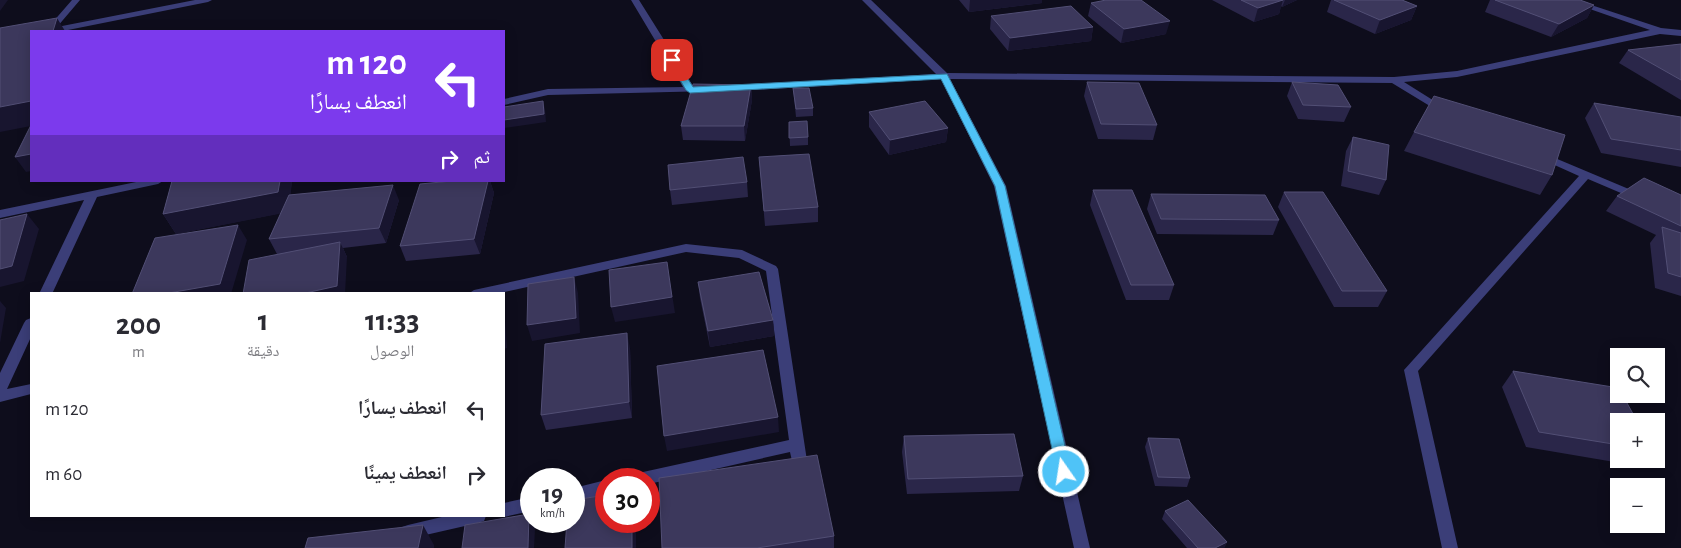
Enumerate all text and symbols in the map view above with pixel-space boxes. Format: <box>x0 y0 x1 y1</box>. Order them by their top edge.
pin <box>651 39 693 81</box>
text: 120 m <box>326 46 407 81</box>
icon: arrive <box>658 46 686 74</box>
icon: left <box>425 50 490 115</box>
text: انعطف يسارًا <box>310 91 407 113</box>
icon: right <box>435 145 463 173</box>
text: ثم <box>473 148 490 167</box>
text: 1 <box>258 306 268 336</box>
text: 11:33 <box>365 306 419 336</box>
text: 200 <box>116 310 161 340</box>
text: دقيقة <box>247 343 279 359</box>
text: الوصول <box>370 343 414 359</box>
text: m <box>132 344 145 360</box>
map controls <box>1610 348 1665 533</box>
button: search <box>1610 348 1665 403</box>
icon: left <box>462 396 490 424</box>
text: انعطف يسارًا <box>358 399 447 418</box>
text: 120 m <box>45 400 89 419</box>
button: + <box>1610 413 1665 468</box>
position arrow <box>1037 445 1089 497</box>
icon: right <box>462 461 490 489</box>
text: انعطف يمينًا <box>364 464 447 483</box>
text: 60 m <box>45 465 82 484</box>
speed limit sign: 30 <box>595 468 660 533</box>
button: − <box>1610 478 1665 533</box>
text: 19 <box>542 482 563 507</box>
text: km/h <box>540 507 565 519</box>

